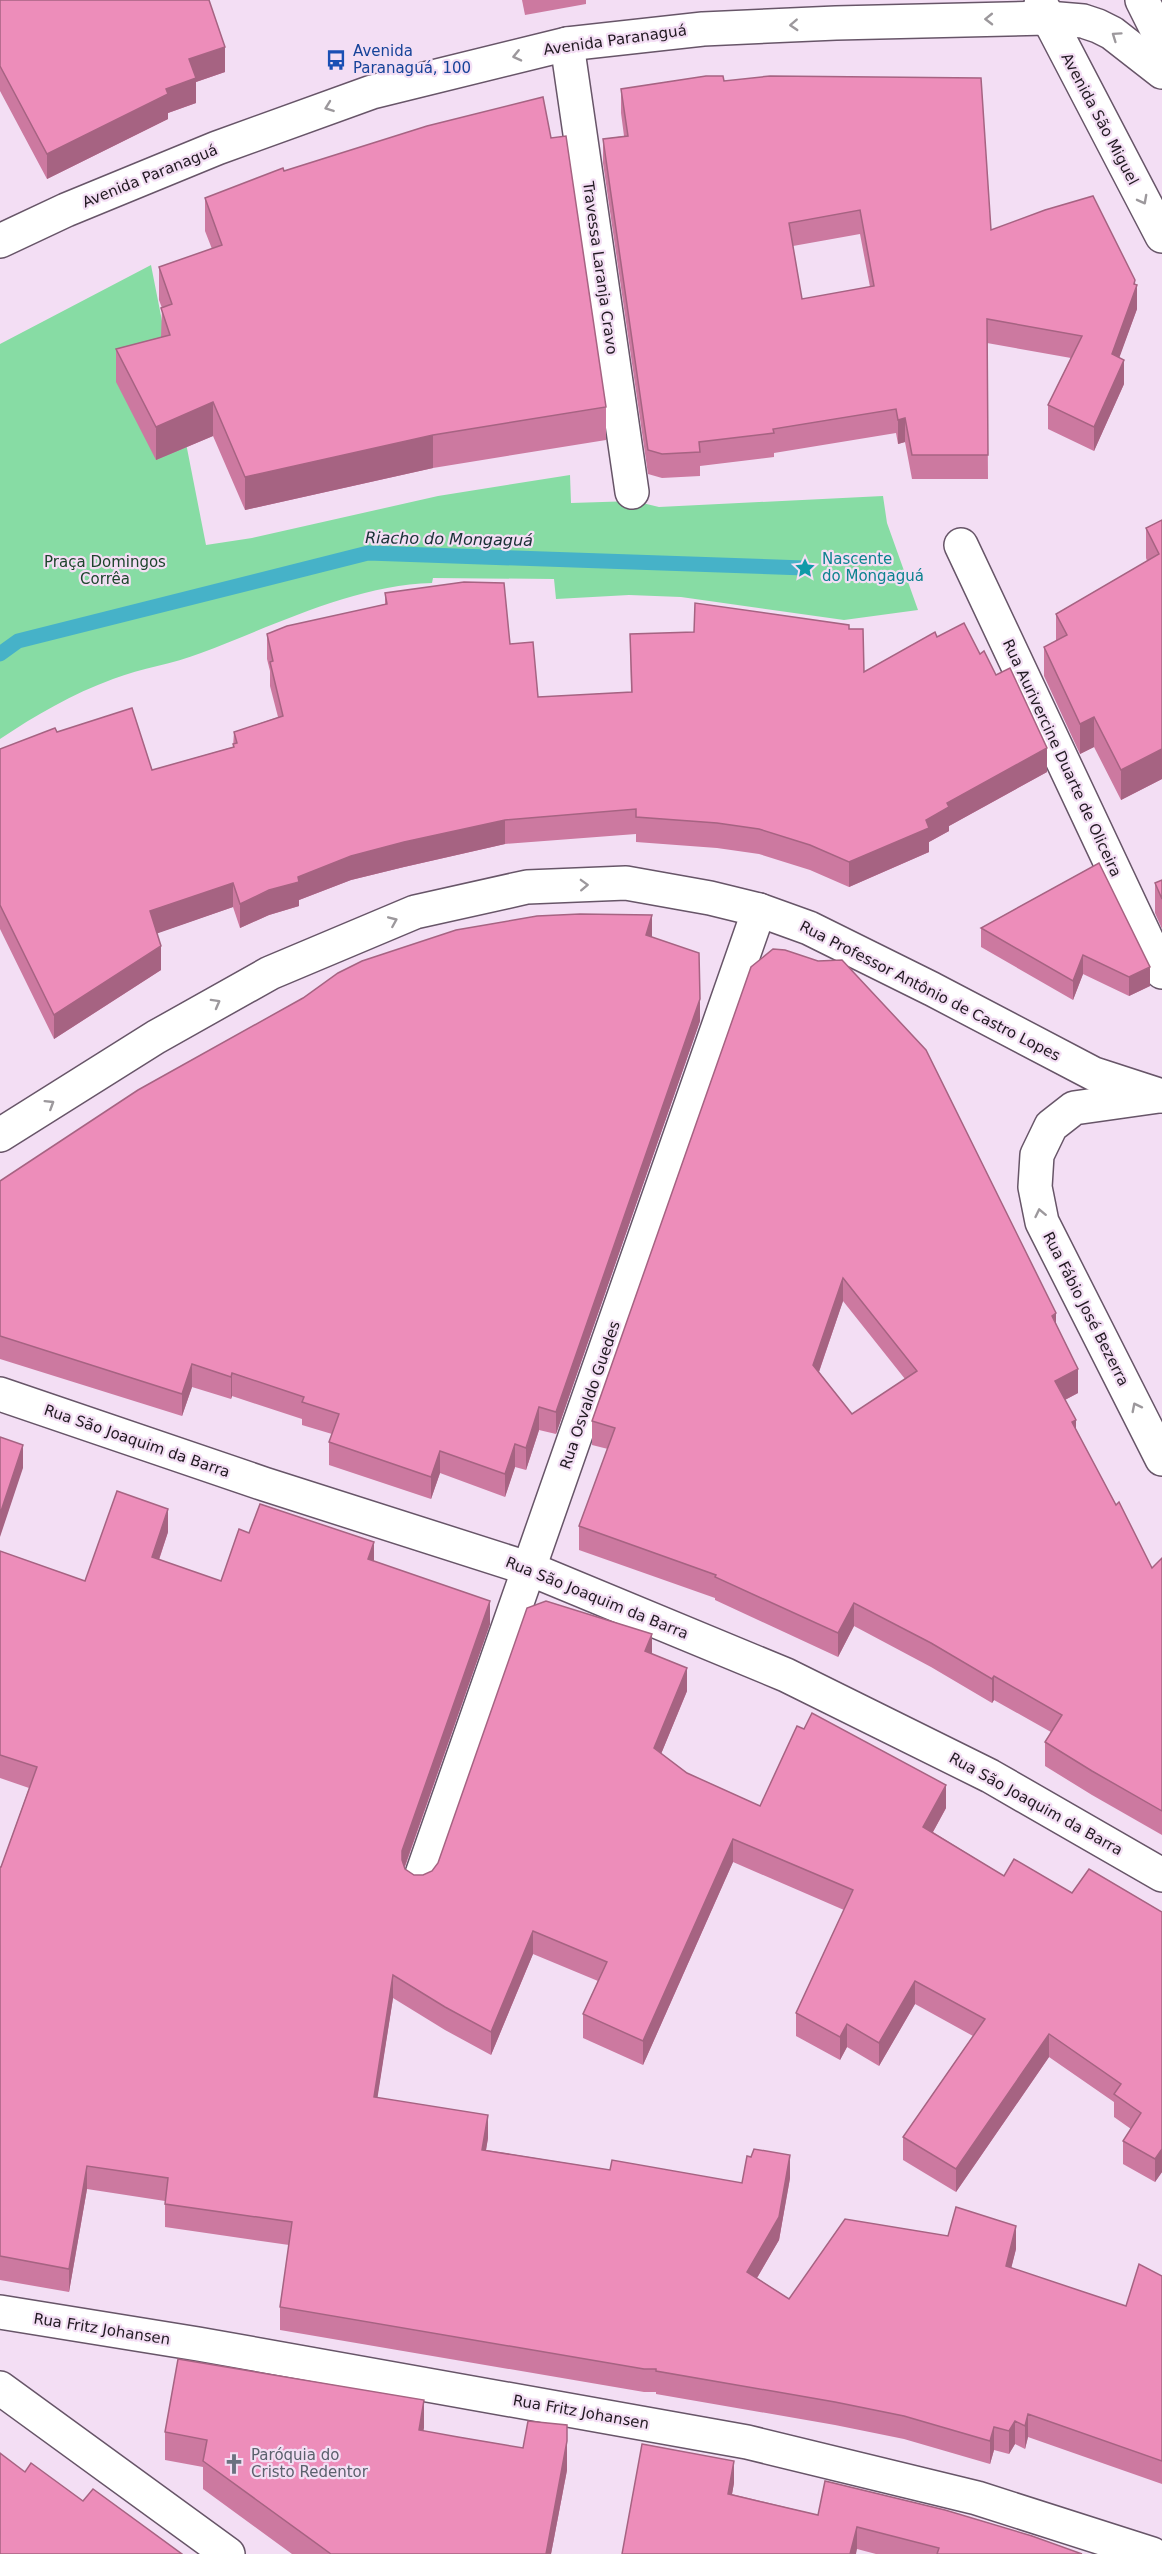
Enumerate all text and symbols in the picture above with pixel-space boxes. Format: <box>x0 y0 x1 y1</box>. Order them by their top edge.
one-way arrow <box>984 13 993 26</box>
one-way arrow <box>789 18 798 31</box>
street label: Avenida Paranaguá <box>542 21 688 59</box>
one-way arrow <box>1111 32 1122 43</box>
place label: Avenida Paranaguá, 100 <box>353 42 471 77</box>
bus stop icon: Avenida Paranaguá, 100 <box>324 48 348 72</box>
one-way arrow <box>513 48 523 61</box>
street label: Avenida São Miguel <box>1058 50 1142 188</box>
one-way arrow <box>325 100 335 113</box>
street label: Avenida Paranaguá <box>80 141 220 211</box>
street label: Travessa Laranja Cravo <box>579 179 621 356</box>
one-way arrow <box>1136 194 1147 205</box>
water label: Riacho do Mongaguá <box>365 528 533 550</box>
place label: Nascente do Mongaguá <box>822 550 924 585</box>
park label: Praça Domingos Corrêa <box>44 553 166 588</box>
place icon: Nascente do Mongaguá <box>793 556 817 580</box>
street label: Rua Aurivercine Duarte de Oliceira <box>999 636 1125 880</box>
one-way arrow <box>579 879 588 892</box>
one-way arrow <box>387 916 398 928</box>
street label: Rua Professor Antônio de Castro Lopes <box>797 917 1064 1065</box>
one-way arrow <box>210 999 220 1010</box>
one-way arrow <box>43 1100 54 1111</box>
one-way arrow <box>1035 1209 1048 1219</box>
street label: Rua Fábio José Bezerra <box>1039 1229 1133 1389</box>
street label: Rua Osvaldo Guedes <box>556 1318 624 1471</box>
street label: Rua São Joaquim da Barra <box>42 1401 232 1481</box>
one-way arrow <box>1131 1402 1143 1413</box>
street label: Rua São Joaquim da Barra <box>503 1553 691 1643</box>
street label: Rua São Joaquim da Barra <box>946 1749 1126 1859</box>
street label: Rua Fritz Johansen <box>32 2309 172 2349</box>
street label: Rua Fritz Johansen <box>512 2391 650 2433</box>
place label: Paróquia do Cristo Redentor <box>251 2446 369 2481</box>
church icon: Paróquia do Cristo Redentor <box>222 2452 246 2476</box>

